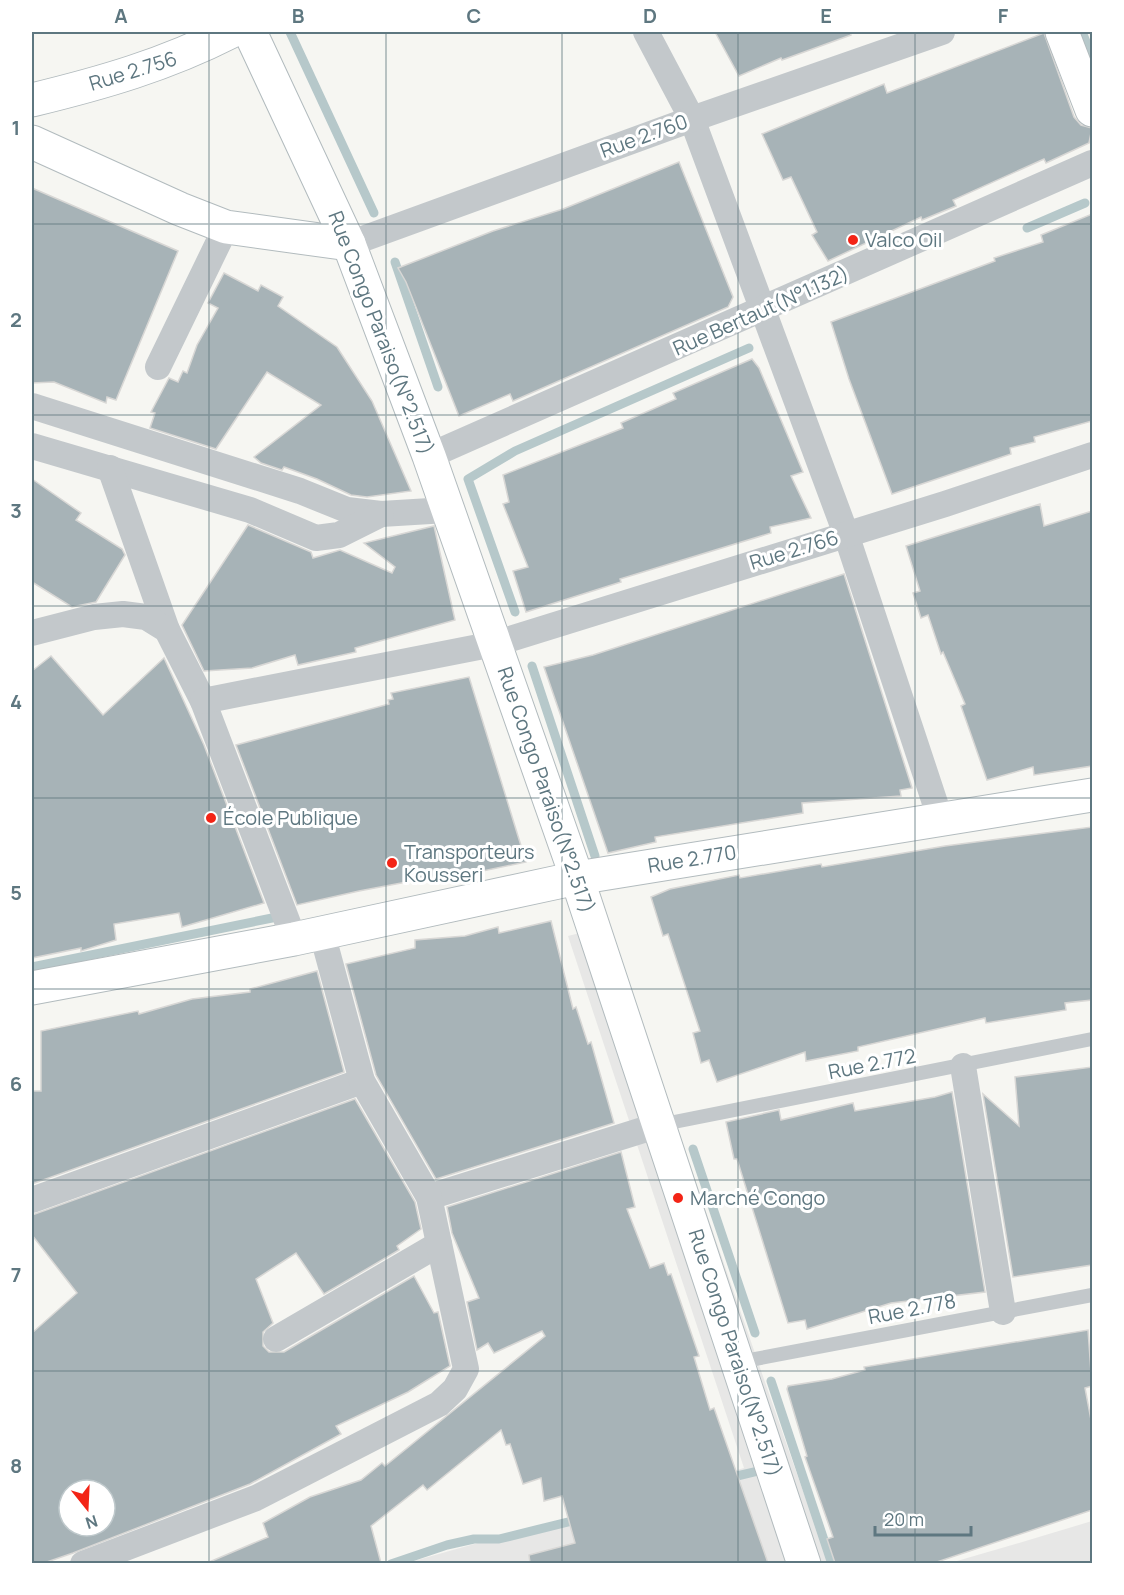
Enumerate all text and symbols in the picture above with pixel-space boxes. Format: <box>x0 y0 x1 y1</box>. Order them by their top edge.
text: A <box>114 2 128 29</box>
text: B <box>292 2 305 29</box>
text: C <box>467 2 481 29</box>
text: D <box>643 2 657 29</box>
text: E <box>820 2 832 29</box>
text: F <box>998 2 1009 29</box>
street label: Rue 2.756 <box>86 44 180 97</box>
street label: Rue 2.760 <box>596 107 691 164</box>
text: 1 <box>12 114 20 141</box>
street label: Rue Congo Paraiso(N°2.517) <box>322 207 440 459</box>
place label: Valco Oil <box>865 226 942 253</box>
marker: Valco Oil <box>846 233 860 247</box>
street label: Rue Bertaut(N°1.132) <box>669 260 853 362</box>
text: 2 <box>10 306 22 333</box>
text: 3 <box>10 497 22 524</box>
street label: Rue 2.766 <box>746 523 842 576</box>
street label: Rue Congo Paraiso(N°2.517) <box>492 663 601 917</box>
text: 4 <box>10 688 22 715</box>
place label: École Publique <box>223 804 358 831</box>
marker: École Publique <box>204 811 218 825</box>
place label: Transporteurs Kousseri <box>404 838 535 888</box>
street label: Rue 2.770 <box>646 838 738 879</box>
marker: Transporteurs Kousseri <box>385 856 399 870</box>
text: 5 <box>10 879 22 906</box>
street label: Rue 2.772 <box>826 1042 918 1085</box>
text: 6 <box>10 1070 22 1097</box>
place label: Marché Congo <box>690 1184 825 1211</box>
marker: Marché Congo <box>671 1191 685 1205</box>
street label: Rue Congo Paraiso(N°2.517) <box>683 1225 788 1480</box>
text: 7 <box>11 1261 21 1288</box>
street label: Rue 2.778 <box>866 1287 958 1330</box>
text: 8 <box>10 1452 22 1479</box>
north arrow <box>57 1478 117 1538</box>
scale bar <box>875 1499 971 1537</box>
text: 20 m <box>884 1507 924 1531</box>
text: N <box>83 1510 101 1535</box>

